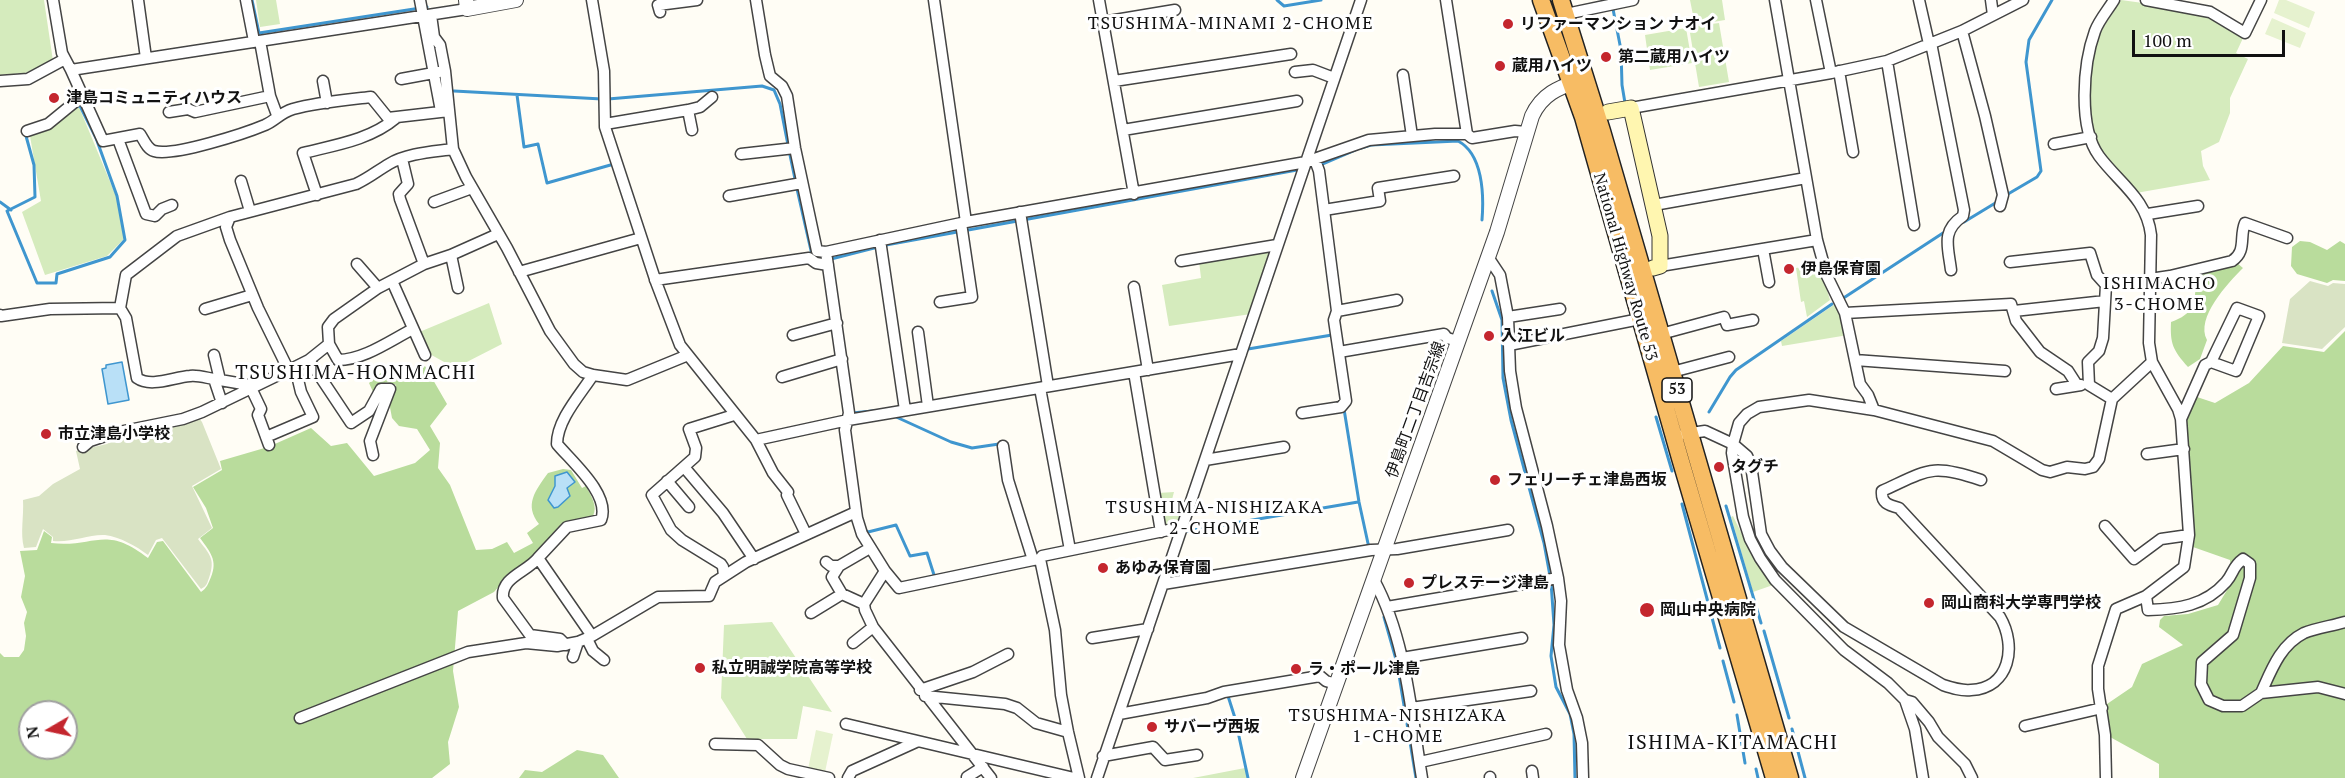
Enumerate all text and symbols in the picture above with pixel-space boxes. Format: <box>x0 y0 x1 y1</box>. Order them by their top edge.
district label: TSUSHIMA-MINAMI 2-CHOME <box>1088 13 1374 35</box>
place label: リファーマンション ナオイ <box>1520 14 1716 34</box>
marker: リファーマンション ナオイ <box>1501 17 1515 31</box>
scale bar <box>2135 18 2288 56</box>
text: 100 m <box>2143 28 2192 52</box>
place label: 第二蔵用ハイツ <box>1618 47 1730 67</box>
marker: 第二蔵用ハイツ <box>1599 50 1613 64</box>
place label: 蔵用ハイツ <box>1512 56 1592 76</box>
marker: 蔵用ハイツ <box>1493 59 1507 73</box>
place label: 津島コミュニティハウス <box>66 88 242 108</box>
marker: 津島コミュニティハウス <box>47 91 61 105</box>
street label: National Highway Route 53 <box>1589 171 1661 363</box>
place label: 伊島保育園 <box>1801 259 1881 279</box>
marker: 伊島保育園 <box>1782 262 1796 276</box>
district label: ISHIMACHO 3-CHOME <box>2103 273 2217 316</box>
place label: 入江ビル <box>1501 326 1565 346</box>
marker: 入江ビル <box>1482 329 1496 343</box>
street label: 伊島町二丁目吉宗線 <box>1382 339 1450 481</box>
district label: TSUSHIMA-HONMACHI <box>235 361 477 385</box>
road number: 53 <box>1662 378 1692 402</box>
place label: 市立津島小学校 <box>58 424 170 444</box>
marker: 市立津島小学校 <box>39 427 53 441</box>
place label: タグチ <box>1731 457 1779 477</box>
marker: タグチ <box>1712 460 1726 474</box>
place label: フェリーチェ津島西坂 <box>1507 470 1667 490</box>
marker: フェリーチェ津島西坂 <box>1488 473 1502 487</box>
district label: TSUSHIMA-NISHIZAKA 2-CHOME <box>1106 497 1324 540</box>
place label: あゆみ保育園 <box>1115 558 1211 578</box>
marker: あゆみ保育園 <box>1096 561 1110 575</box>
place label: プレステージ津島 <box>1421 573 1549 593</box>
marker: プレステージ津島 <box>1402 576 1416 590</box>
place label: 岡山商科大学専門学校 <box>1941 593 2101 613</box>
marker: 岡山商科大学専門学校 <box>1922 596 1936 610</box>
place label: 岡山中央病院 <box>1660 600 1756 620</box>
marker: 岡山中央病院 <box>1638 601 1656 619</box>
place label: 私立明誠学院高等学校 <box>712 658 872 678</box>
place label: ラ・ポール津島 <box>1308 659 1420 679</box>
marker: 私立明誠学院高等学校 <box>693 661 707 675</box>
marker: ラ・ポール津島 <box>1289 662 1303 676</box>
north arrow <box>18 700 78 760</box>
district label: TSUSHIMA-NISHIZAKA 1-CHOME <box>1289 705 1507 748</box>
place label: サバーヴ西坂 <box>1164 717 1260 737</box>
marker: サバーヴ西坂 <box>1145 720 1159 734</box>
text: N <box>20 725 44 740</box>
district label: ISHIMA-KITAMACHI <box>1628 731 1838 755</box>

